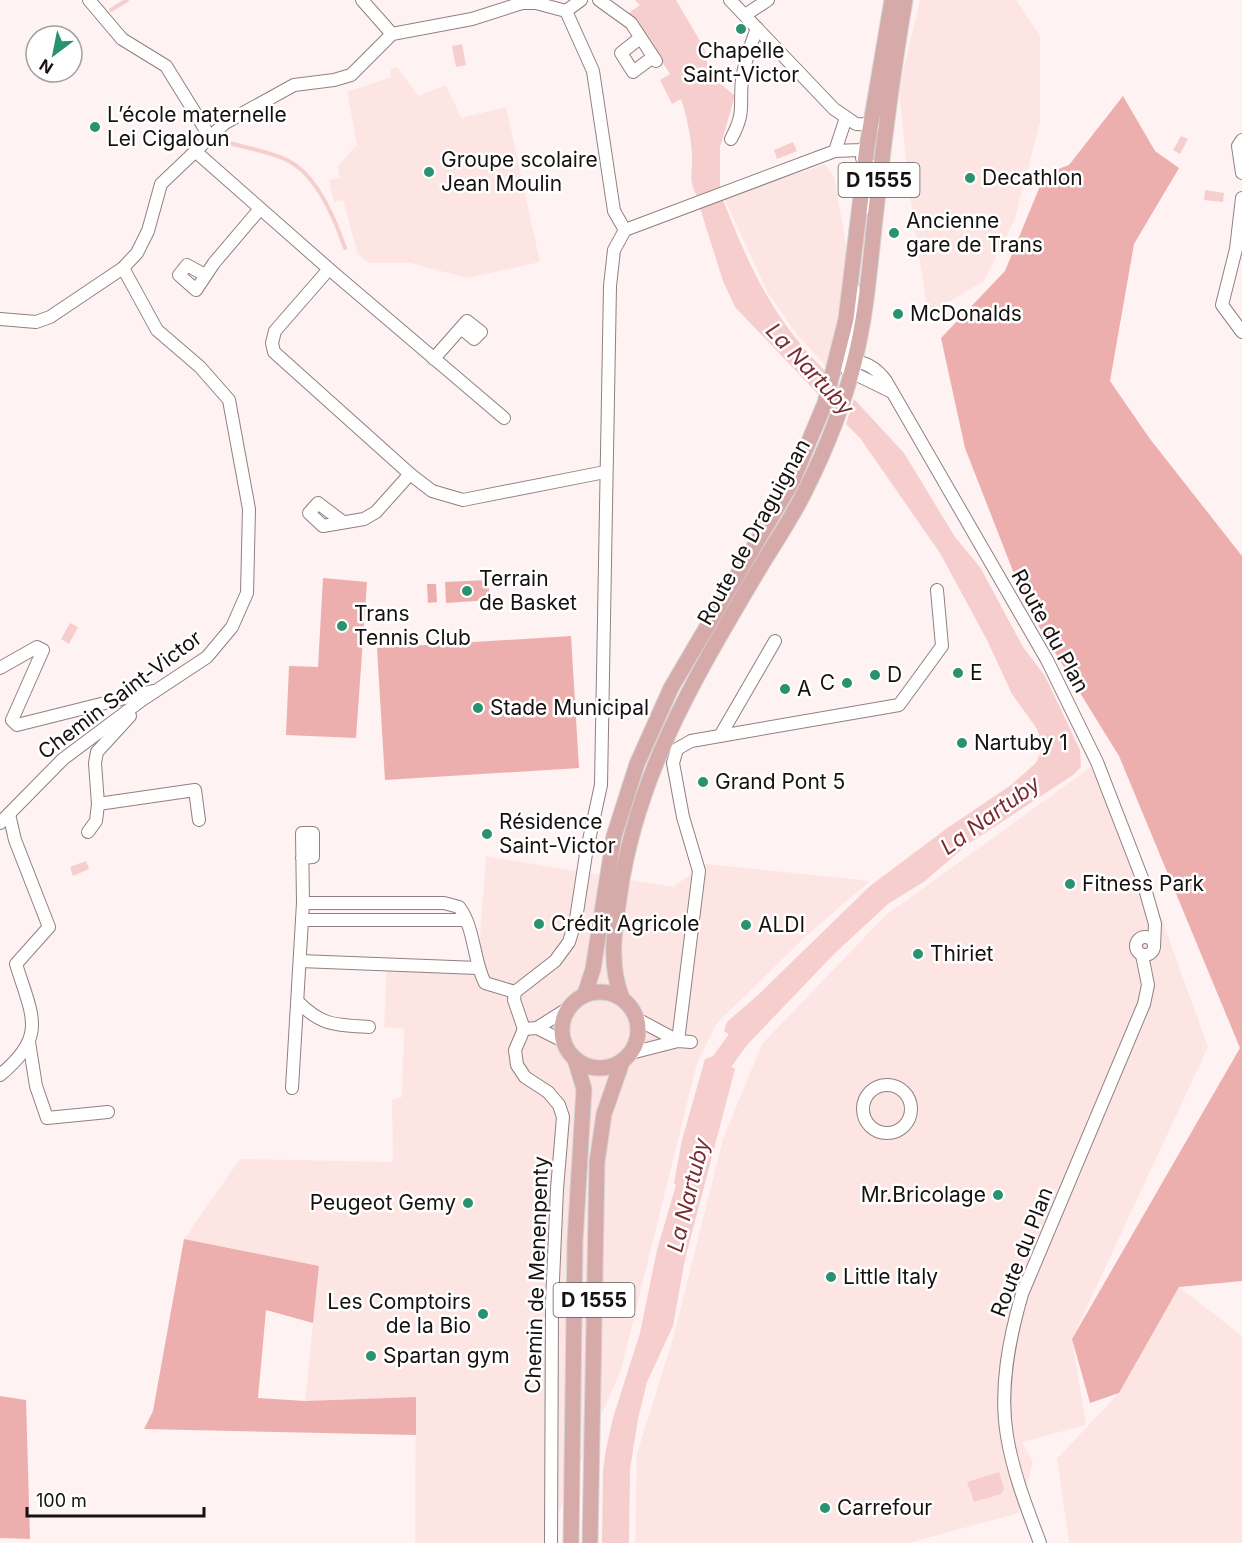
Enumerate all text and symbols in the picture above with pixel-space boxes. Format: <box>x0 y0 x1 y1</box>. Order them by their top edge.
marker: Chapelle Saint-Victor <box>734 22 748 36</box>
north arrow <box>24 24 84 84</box>
place label: Chapelle Saint-Victor <box>683 38 799 87</box>
text: N <box>36 55 57 78</box>
place label: L’école maternelle Lei Cigaloun <box>107 102 287 151</box>
marker: L’école maternelle Lei Cigaloun <box>88 120 102 134</box>
place label: Groupe scolaire Jean Moulin <box>441 147 598 196</box>
road number: D 1555 <box>838 163 920 197</box>
marker: Groupe scolaire Jean Moulin <box>422 165 436 179</box>
place label: Decathlon <box>982 165 1083 190</box>
marker: Decathlon <box>963 171 977 185</box>
place label: Ancienne gare de Trans <box>906 208 1043 257</box>
marker: Ancienne gare de Trans <box>887 226 901 240</box>
place label: McDonalds <box>910 301 1022 326</box>
marker: McDonalds <box>891 307 905 321</box>
water label: La Nartuby <box>761 318 860 421</box>
street label: Route de Draguignan <box>692 434 815 629</box>
street label: Route du Plan <box>1006 565 1095 697</box>
place label: Terrain de Basket <box>479 566 577 615</box>
marker: Terrain de Basket <box>460 584 474 598</box>
place label: Trans Tennis Club <box>354 601 471 650</box>
marker: Trans Tennis Club <box>335 619 349 633</box>
street label: Chemin Saint-Victor <box>33 625 206 764</box>
place label: E <box>970 660 983 685</box>
place label: D <box>887 662 902 687</box>
marker: E <box>951 666 965 680</box>
marker: D <box>868 668 882 682</box>
place label: C <box>820 670 835 695</box>
place label: A <box>797 676 812 701</box>
marker: C <box>840 676 854 690</box>
marker: A <box>778 682 792 696</box>
place label: Stade Municipal <box>490 695 649 720</box>
marker: Stade Municipal <box>471 701 485 715</box>
place label: Nartuby 1 <box>974 730 1068 755</box>
marker: Nartuby 1 <box>955 736 969 750</box>
place label: Grand Pont 5 <box>715 769 845 794</box>
water label: La Nartuby <box>935 770 1045 860</box>
marker: Grand Pont 5 <box>696 775 710 789</box>
place label: Résidence Saint-Victor <box>499 809 616 858</box>
marker: Résidence Saint-Victor <box>480 827 494 841</box>
place label: Fitness Park <box>1082 871 1205 896</box>
marker: Fitness Park <box>1063 877 1077 891</box>
place label: Crédit Agricole <box>551 911 699 936</box>
place label: ALDI <box>758 912 805 937</box>
marker: Crédit Agricole <box>532 917 546 931</box>
marker: ALDI <box>739 918 753 932</box>
place label: Thiriet <box>930 941 994 966</box>
marker: Thiriet <box>911 947 925 961</box>
water label: La Nartuby <box>661 1135 715 1255</box>
street label: Chemin de Menenpenty <box>520 1156 553 1394</box>
place label: Mr.Bricolage <box>861 1182 986 1207</box>
street label: Route du Plan <box>985 1183 1058 1320</box>
marker: Mr.Bricolage <box>991 1188 1005 1202</box>
place label: Peugeot Gemy <box>310 1190 456 1215</box>
marker: Peugeot Gemy <box>461 1196 475 1210</box>
place label: Little Italy <box>843 1264 938 1289</box>
marker: Little Italy <box>824 1270 838 1284</box>
road number: D 1555 <box>554 1283 634 1317</box>
place label: Les Comptoirs de la Bio <box>327 1289 471 1338</box>
marker: Les Comptoirs de la Bio <box>476 1307 490 1321</box>
place label: Spartan gym <box>383 1343 510 1368</box>
marker: Spartan gym <box>364 1349 378 1363</box>
scale bar <box>27 1480 204 1518</box>
text: 100 m <box>36 1490 87 1511</box>
place label: Carrefour <box>837 1495 932 1520</box>
marker: Carrefour <box>818 1501 832 1515</box>

